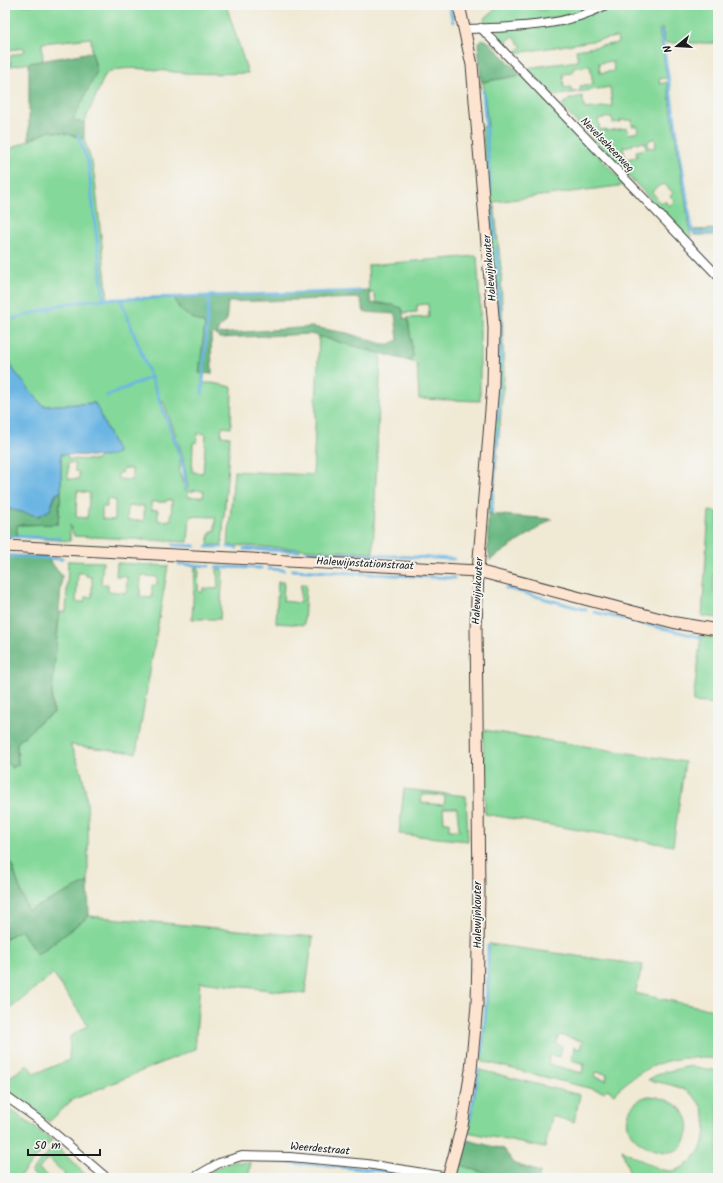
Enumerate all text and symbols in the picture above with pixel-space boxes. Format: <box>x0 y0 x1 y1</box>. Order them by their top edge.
north arrow <box>657 26 697 66</box>
text: N <box>659 43 678 55</box>
street label: Nevelseheerweg <box>576 113 638 177</box>
street label: Halewijnkouter <box>478 232 502 302</box>
street label: Halewijnstationstraat <box>316 552 415 576</box>
street label: Halewijnkouter <box>467 556 489 625</box>
street label: Halewijnkouter <box>469 880 487 949</box>
scale bar <box>28 1131 100 1157</box>
text: 50 m <box>34 1136 61 1155</box>
street label: Weerdestraat <box>289 1137 351 1161</box>

